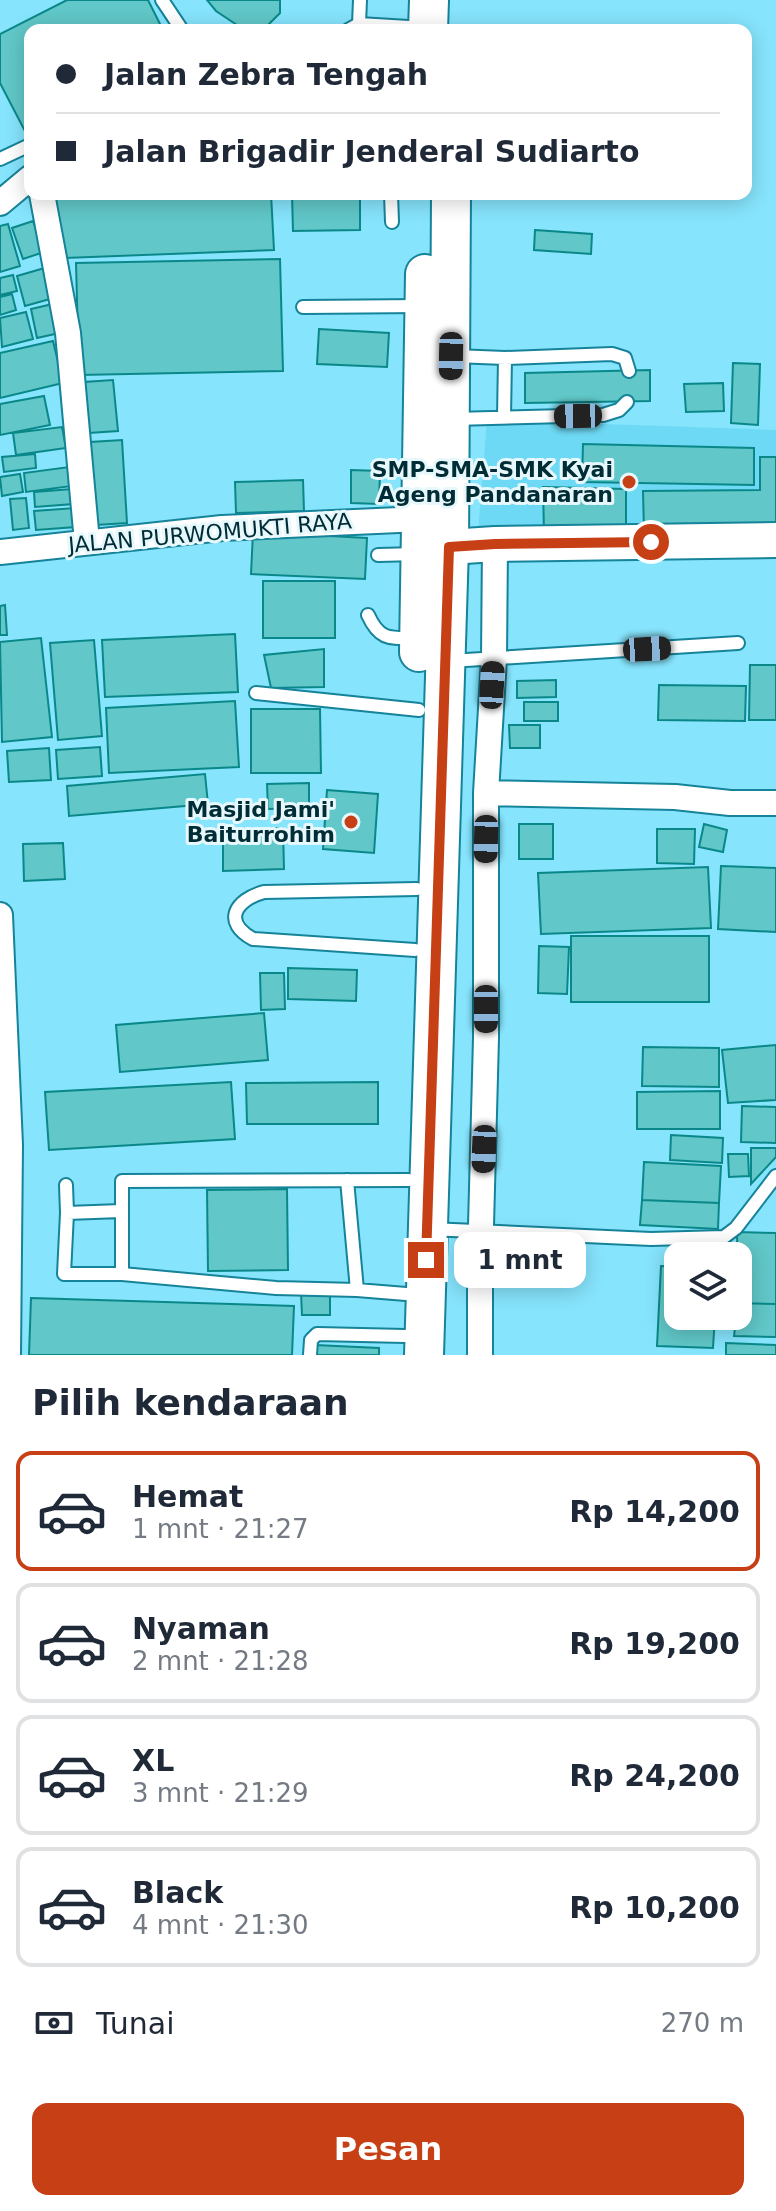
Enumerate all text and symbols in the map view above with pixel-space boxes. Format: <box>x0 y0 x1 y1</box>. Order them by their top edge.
text: Jalan Zebra Tengah <box>104 57 428 92</box>
text: Jalan Brigadir Jenderal Sudiarto <box>104 134 640 169</box>
car <box>439 332 463 380</box>
car <box>554 404 602 428</box>
place label: SMP-SMA-SMK Kyai Ageng Pandanaran <box>372 457 613 507</box>
marker: SMP-SMA-SMK Kyai Ageng Pandanaran <box>620 473 638 491</box>
street label: JALAN PURWOMUKTI RAYA <box>65 508 353 558</box>
route start <box>633 524 669 560</box>
car <box>622 636 672 662</box>
car <box>479 660 505 710</box>
place label: Masjid Jami' Baiturrohim <box>186 797 335 847</box>
marker: Masjid Jami' Baiturrohim <box>342 813 360 831</box>
car <box>474 815 498 863</box>
car <box>474 985 498 1033</box>
car <box>471 1125 497 1173</box>
callout: 1 mnt <box>454 1232 586 1288</box>
route end <box>408 1242 444 1278</box>
map controls <box>664 1242 752 1330</box>
button: layers <box>664 1242 752 1330</box>
text: 1 mnt <box>477 1245 563 1275</box>
text: Pilih kendaraan <box>32 1382 349 1423</box>
icon: car <box>36 1475 108 1547</box>
text: Hemat <box>132 1479 243 1514</box>
text: Rp 14,200 <box>569 1494 740 1529</box>
text: 1 mnt · 21:27 <box>132 1514 309 1544</box>
icon: car <box>36 1607 108 1679</box>
text: Nyaman <box>132 1611 270 1646</box>
text: Rp 19,200 <box>569 1626 740 1661</box>
text: 2 mnt · 21:28 <box>132 1646 309 1676</box>
icon: car <box>36 1739 108 1811</box>
text: XL <box>132 1743 174 1778</box>
text: Rp 24,200 <box>569 1758 740 1793</box>
text: 3 mnt · 21:29 <box>132 1778 309 1808</box>
icon: car <box>36 1871 108 1943</box>
text: Black <box>132 1875 223 1910</box>
text: Rp 10,200 <box>569 1890 740 1925</box>
text: 4 mnt · 21:30 <box>132 1910 309 1940</box>
icon: cash <box>32 2001 76 2045</box>
text: Tunai <box>96 2006 175 2041</box>
text: 270 m <box>661 2008 744 2038</box>
button: Pesan <box>32 2103 744 2195</box>

